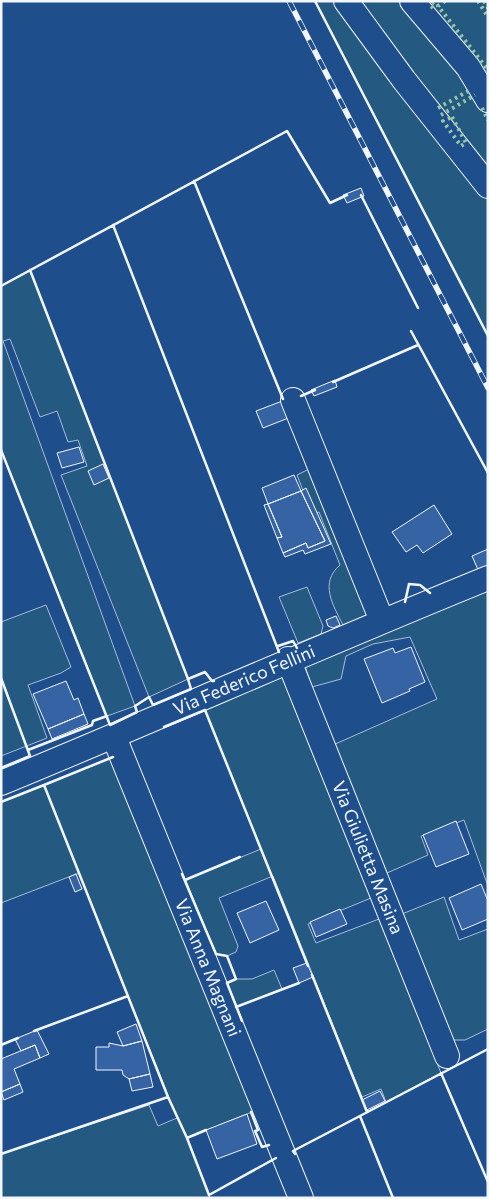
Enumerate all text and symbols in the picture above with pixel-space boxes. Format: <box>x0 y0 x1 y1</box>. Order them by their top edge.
street label: Via Federico Fellini <box>169 639 318 719</box>
street label: Via Giulietta Masina <box>328 777 409 937</box>
street label: Via Anna Magnani <box>171 895 246 1040</box>

